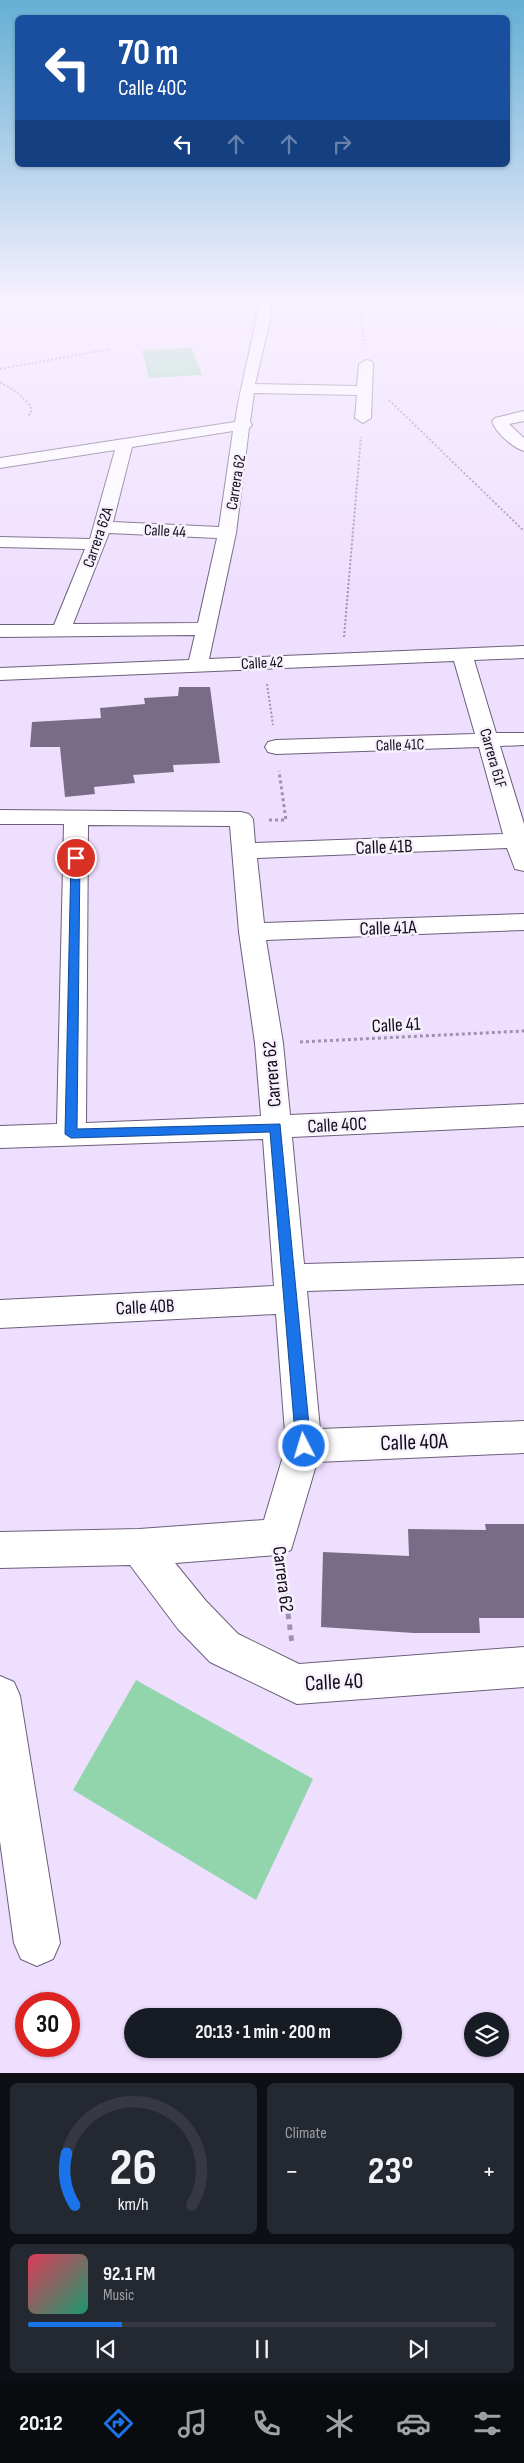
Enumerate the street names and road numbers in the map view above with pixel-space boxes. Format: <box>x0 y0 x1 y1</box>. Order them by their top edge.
street label: Carrera 62 <box>223 453 250 511</box>
street label: Carrera 62A <box>79 505 118 570</box>
street label: Calle 44 <box>143 521 187 542</box>
street label: Calle 42 <box>241 653 284 674</box>
street label: Carrera 61F <box>475 726 510 790</box>
street label: Calle 41C <box>375 735 425 756</box>
street label: Calle 41B <box>355 835 413 860</box>
street label: Calle 41A <box>359 916 418 941</box>
street label: Calle 41 <box>371 1013 421 1038</box>
street label: Carrera 62 <box>258 1040 287 1108</box>
street label: Calle 40C <box>307 1112 367 1139</box>
street label: Calle 40B <box>115 1294 175 1321</box>
street label: Calle 40A <box>380 1428 449 1457</box>
street label: Carrera 62 <box>267 1545 298 1613</box>
street label: Calle 40 <box>304 1667 364 1698</box>

